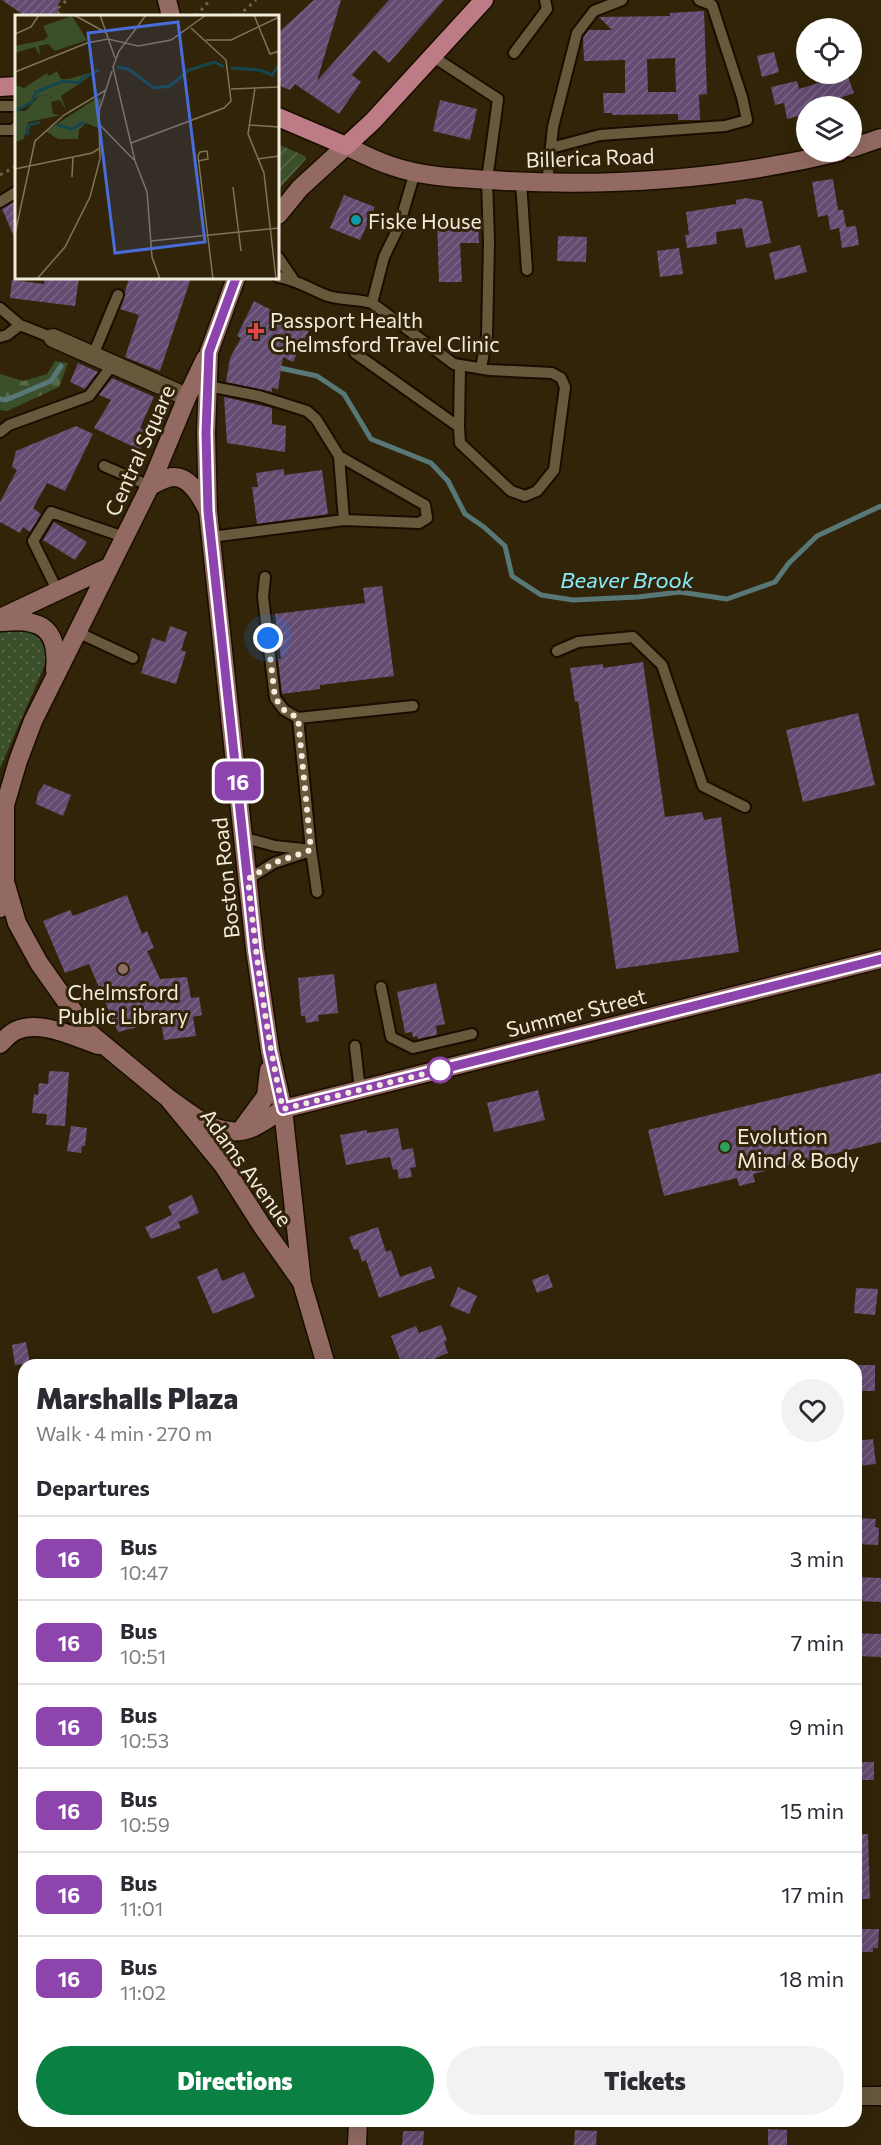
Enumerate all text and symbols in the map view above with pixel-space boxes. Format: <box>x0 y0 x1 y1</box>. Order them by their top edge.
inset map <box>15 15 279 279</box>
map controls <box>796 18 862 162</box>
button: locate <box>796 18 862 84</box>
button: layers <box>796 96 862 162</box>
street label: Billerica Road <box>525 142 655 172</box>
place label: Fiske House <box>368 208 482 233</box>
marker: Fiske House <box>349 213 363 227</box>
place label: Passport Health Chelmsford Travel Clinic <box>270 307 500 356</box>
marker: Passport Health Chelmsford Travel Clinic <box>247 322 265 340</box>
street label: Central Square <box>99 380 179 520</box>
water label: Beaver Brook <box>560 566 695 593</box>
your location <box>253 623 283 653</box>
line badge: 16 <box>211 762 265 800</box>
text: 16 <box>227 769 249 794</box>
street label: Boston Road <box>206 816 244 940</box>
marker: Chelmsford Public Library <box>116 962 130 976</box>
place label: Chelmsford Public Library <box>58 979 188 1028</box>
street label: Summer Street <box>503 983 649 1041</box>
unlabelled marker <box>427 1057 453 1083</box>
street label: Adams Avenue <box>196 1103 298 1231</box>
place label: Evolution Mind & Body <box>737 1123 859 1172</box>
marker: Evolution Mind & Body <box>718 1140 732 1154</box>
button: heart <box>781 1379 844 1442</box>
text: Marshalls Plaza <box>36 1381 238 1415</box>
text: Walk · 4 min · 270 m <box>36 1421 212 1445</box>
text: Departures <box>36 1474 150 1501</box>
text: Bus <box>120 1533 157 1560</box>
text: 3 min <box>790 1545 844 1572</box>
text: 16 <box>58 1546 80 1571</box>
text: 10:47 <box>120 1560 168 1584</box>
text: Bus <box>120 1617 157 1644</box>
text: 7 min <box>791 1629 844 1656</box>
text: 16 <box>58 1630 80 1655</box>
text: 10:51 <box>120 1644 166 1668</box>
text: Bus <box>120 1701 157 1728</box>
text: 9 min <box>789 1713 844 1740</box>
text: 16 <box>58 1714 80 1739</box>
text: 10:53 <box>120 1728 169 1752</box>
text: Bus <box>120 1785 157 1812</box>
text: 15 min <box>780 1797 844 1824</box>
text: 16 <box>58 1798 80 1823</box>
text: 10:59 <box>120 1812 170 1836</box>
text: Bus <box>120 1869 157 1896</box>
text: 17 min <box>781 1881 844 1908</box>
text: 16 <box>58 1882 80 1907</box>
text: 11:01 <box>120 1896 163 1920</box>
text: Bus <box>120 1953 157 1980</box>
text: 18 min <box>780 1965 844 1992</box>
text: 16 <box>58 1966 80 1991</box>
text: 11:02 <box>120 1980 166 2004</box>
button: Directions <box>36 2046 434 2115</box>
button: Tickets <box>446 2046 844 2115</box>

